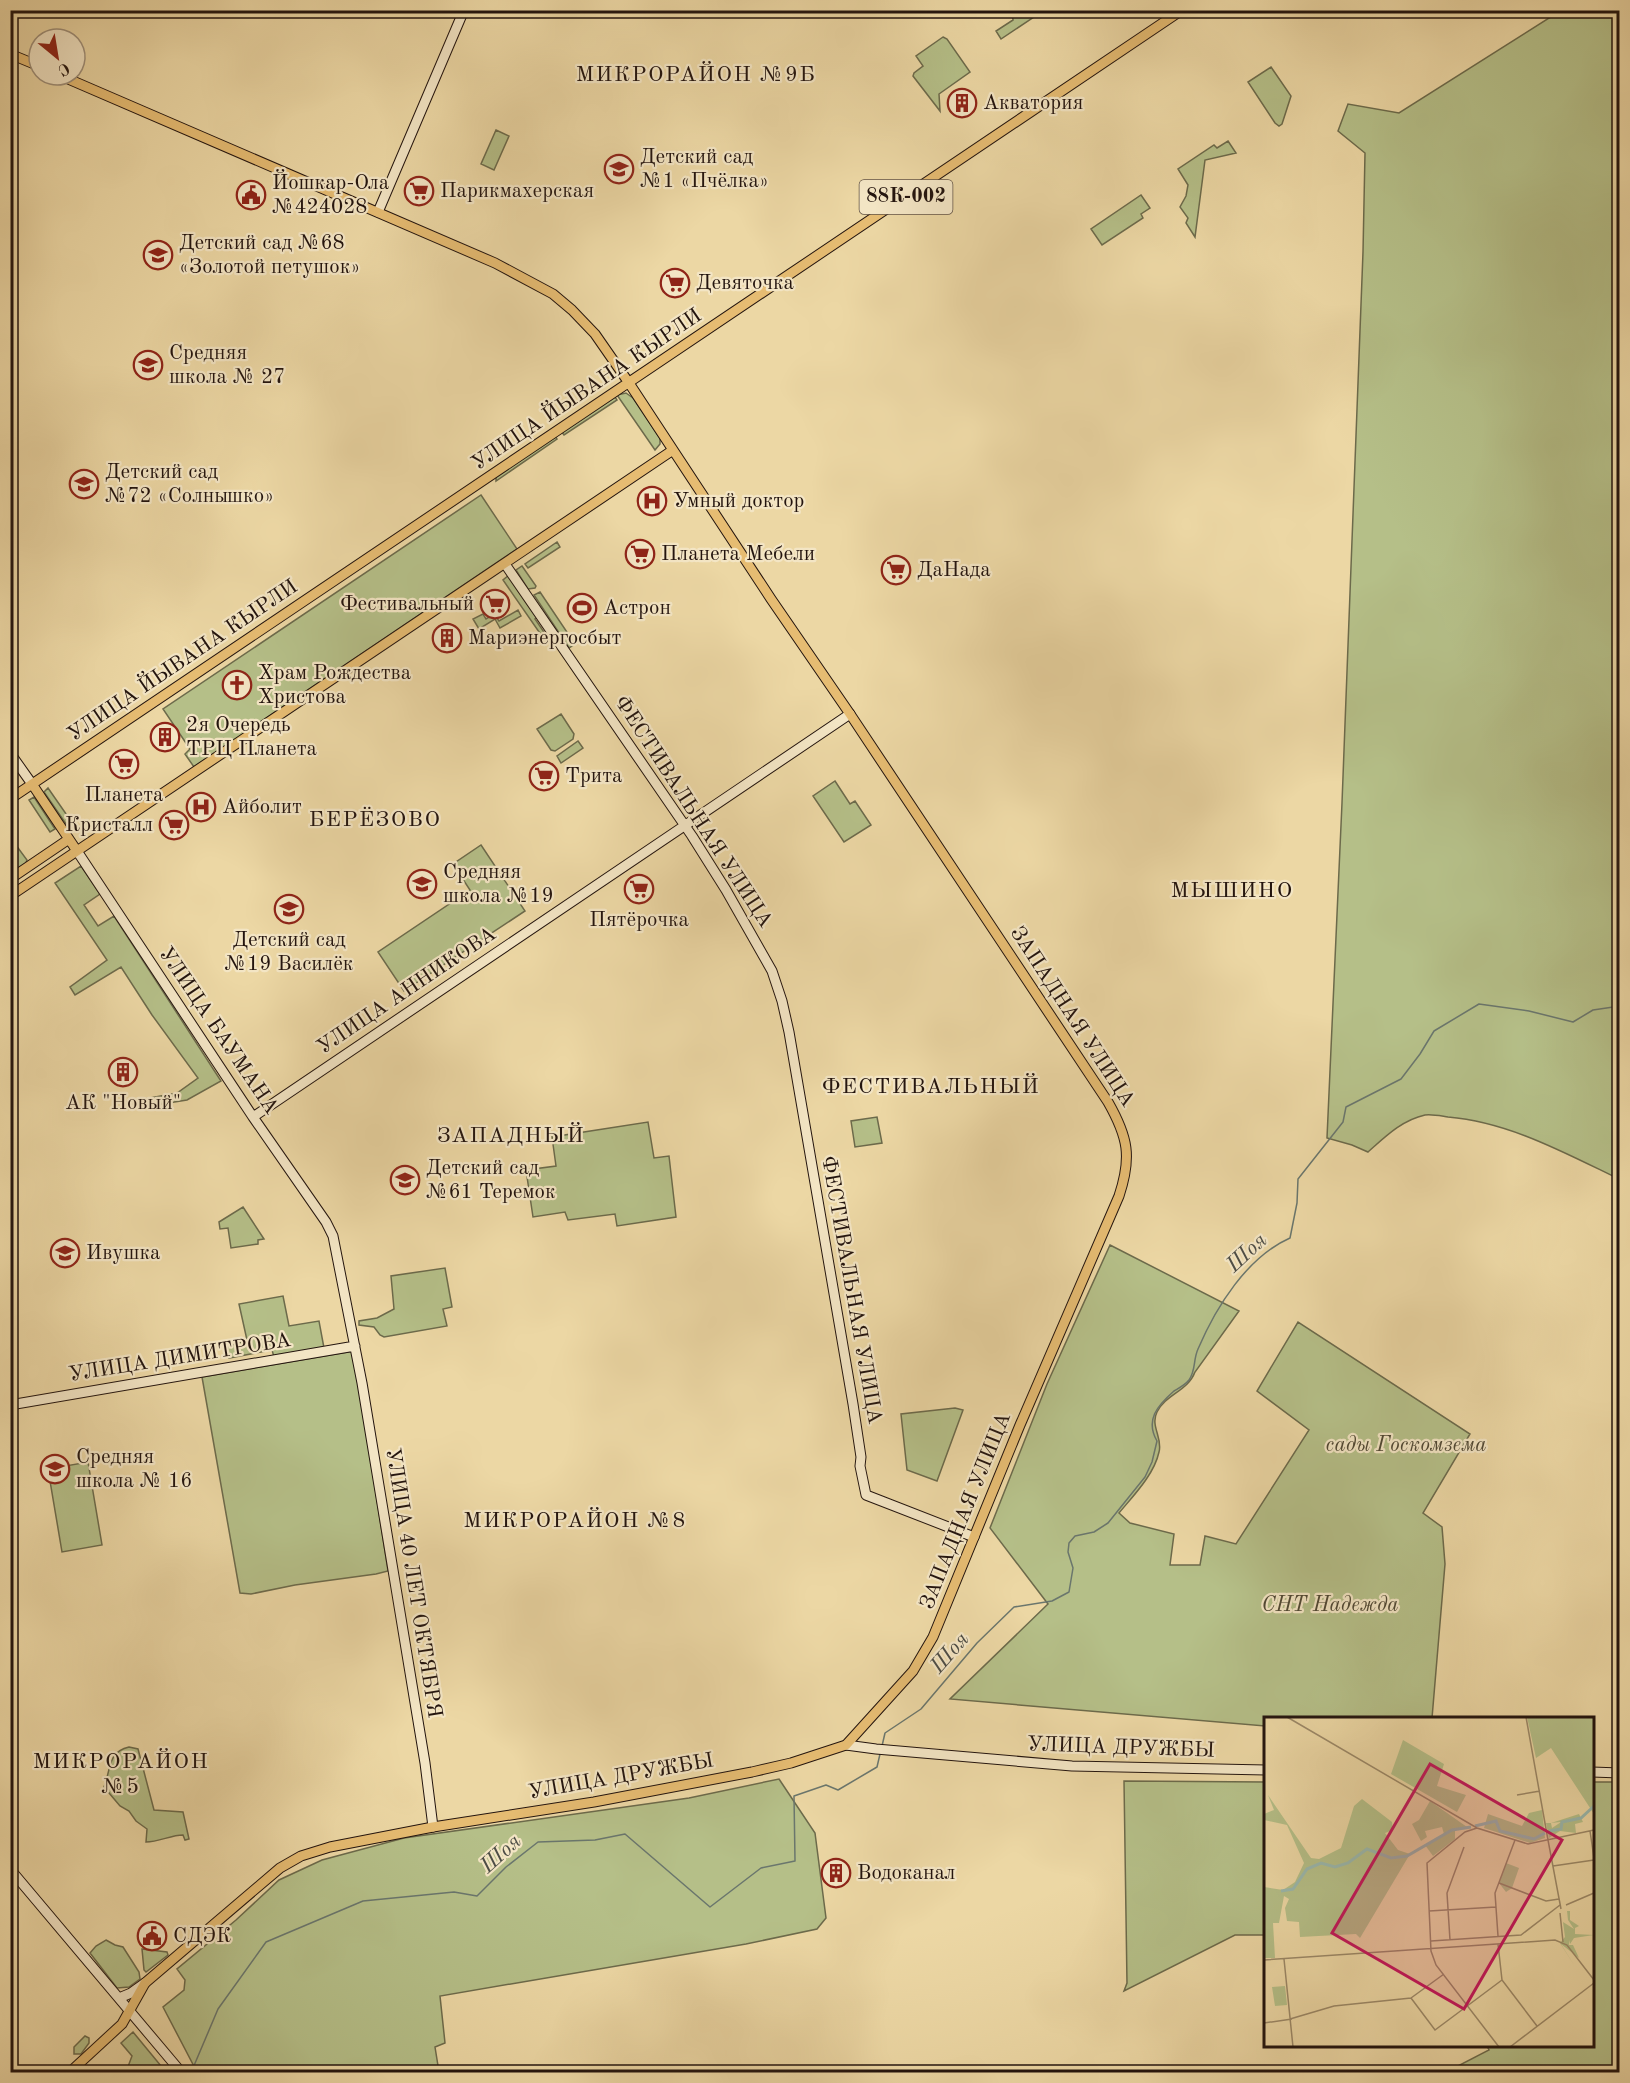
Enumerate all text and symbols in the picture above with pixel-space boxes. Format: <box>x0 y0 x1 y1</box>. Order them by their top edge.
north arrow <box>27 27 87 87</box>
text: С <box>55 59 72 78</box>
district label: МИКРОРАЙОН №9Б <box>576 60 816 86</box>
building icon: Акватория <box>946 87 978 119</box>
place label: Акватория <box>983 93 1084 114</box>
place label: Детский сад №1 «Пчёлка» <box>640 147 769 192</box>
school or university icon: Детский сад №1 «Пчёлка» <box>603 153 635 185</box>
place label: Йошкар-Ола №424028 <box>272 168 389 218</box>
supermarket icon: Парикмахерская <box>403 175 435 207</box>
public building icon: Йошкар-Ола №424028 <box>235 179 267 211</box>
road number: 88К-002 <box>860 180 952 214</box>
place label: Парикмахерская <box>440 181 594 202</box>
place label: Детский сад №68 «Золотой петушок» <box>179 233 360 278</box>
school or university icon: Детский сад №68 «Золотой петушок» <box>142 239 174 271</box>
supermarket icon: Девяточка <box>659 267 691 299</box>
place label: Девяточка <box>696 273 794 294</box>
street label: УЛИЦА ЙЫВАНА КЫРЛИ <box>465 301 706 475</box>
place label: Средняя школа № 27 <box>169 343 285 388</box>
school or university icon: Средняя школа № 27 <box>132 349 164 381</box>
place label: Детский сад №72 «Солнышко» <box>105 462 274 507</box>
school or university icon: Детский сад №72 «Солнышко» <box>68 468 100 500</box>
hospital icon: Умный доктор <box>636 485 668 517</box>
place label: Умный доктор <box>673 491 804 512</box>
supermarket icon: Планета Мебели <box>624 538 656 570</box>
place label: Планета Мебели <box>661 544 815 565</box>
supermarket icon: ДаНада <box>880 554 912 586</box>
place label: ДаНада <box>917 560 991 581</box>
street label: УЛИЦА ЙЫВАНА КЫРЛИ <box>61 572 302 746</box>
supermarket icon: Фестивальный <box>479 588 511 620</box>
sports icon: Астрон <box>566 592 598 624</box>
place label: Фестивальный <box>340 594 474 615</box>
place label: Астрон <box>603 598 671 619</box>
building icon: Мариэнергосбыт <box>431 622 463 654</box>
place label: Мариэнергосбыт <box>468 628 622 649</box>
place label: Храм Рождества Христова <box>258 663 411 708</box>
church icon: Храм Рождества Христова <box>221 669 253 701</box>
street label: ФЕСТИВАЛЬНАЯ УЛИЦА <box>610 692 776 932</box>
place label: 2я Очередь ТРЦ Планета <box>186 715 317 760</box>
building icon: 2я Очередь ТРЦ Планета <box>149 721 181 753</box>
supermarket icon: Планета <box>108 748 140 780</box>
supermarket icon: Трита <box>528 760 560 792</box>
place label: Трита <box>565 766 622 787</box>
place label: Планета <box>85 785 163 806</box>
hospital icon: Айболит <box>185 791 217 823</box>
place label: Айболит <box>222 797 302 818</box>
district label: БЕРЁЗОВО <box>309 806 441 831</box>
supermarket icon: Кристалл <box>158 809 190 841</box>
place label: Кристалл <box>65 815 153 836</box>
place label: Средняя школа №19 <box>443 862 554 907</box>
school or university icon: Средняя школа №19 <box>406 868 438 900</box>
supermarket icon: Пятёрочка <box>623 873 655 905</box>
district label: МЫШИНО <box>1170 880 1294 902</box>
school or university icon: Детский сад №19 Василёк <box>273 893 305 925</box>
place label: Пятёрочка <box>589 910 689 931</box>
street label: УЛИЦА АННИКОВА <box>314 923 500 1059</box>
street label: ЗАПАДНАЯ УЛИЦА <box>1006 923 1138 1111</box>
place label: Детский сад №19 Василёк <box>225 930 354 975</box>
street label: УЛИЦА БАУМАНА <box>154 944 282 1118</box>
building icon: АК "Новый" <box>107 1056 139 1088</box>
district label: ФЕСТИВАЛЬНЫЙ <box>822 1072 1040 1098</box>
place label: АК "Новый" <box>65 1093 181 1114</box>
district label: ЗАПАДНЫЙ <box>437 1121 585 1147</box>
street label: ФЕСТИВАЛЬНАЯ УЛИЦА <box>817 1154 885 1426</box>
place label: Детский сад №61 Теремок <box>426 1158 556 1203</box>
school or university icon: Детский сад №61 Теремок <box>389 1164 421 1196</box>
water label: Шоя <box>1222 1229 1272 1278</box>
school or university icon: Ивушка <box>49 1237 81 1269</box>
place label: Ивушка <box>86 1243 160 1264</box>
street label: УЛИЦА ДИМИТРОВА <box>67 1330 293 1386</box>
street label: ЗАПАДНАЯ УЛИЦА <box>917 1410 1015 1612</box>
park label: сады Госкомзема <box>1326 1435 1487 1456</box>
street label: УЛИЦА 40 ЛЕТ ОКТЯБРЯ <box>381 1446 445 1720</box>
place label: Средняя школа № 16 <box>76 1447 192 1492</box>
school or university icon: Средняя школа № 16 <box>39 1453 71 1485</box>
district label: МИКРОРАЙОН №8 <box>463 1506 687 1532</box>
park label: СНТ Надежда <box>1261 1595 1399 1616</box>
water label: Шоя <box>926 1628 974 1679</box>
inset map <box>1264 1717 1594 2047</box>
street label: УЛИЦА ДРУЖБЫ <box>1027 1734 1215 1762</box>
district label: МИКРОРАЙОН №5 <box>33 1747 209 1798</box>
street label: УЛИЦА ДРУЖБЫ <box>527 1750 715 1804</box>
water label: Шоя <box>476 1830 526 1878</box>
building icon: Водоканал <box>820 1857 852 1889</box>
place label: Водоканал <box>857 1863 955 1884</box>
public building icon: СДЭК <box>136 1920 168 1952</box>
place label: СДЭК <box>173 1926 231 1947</box>

